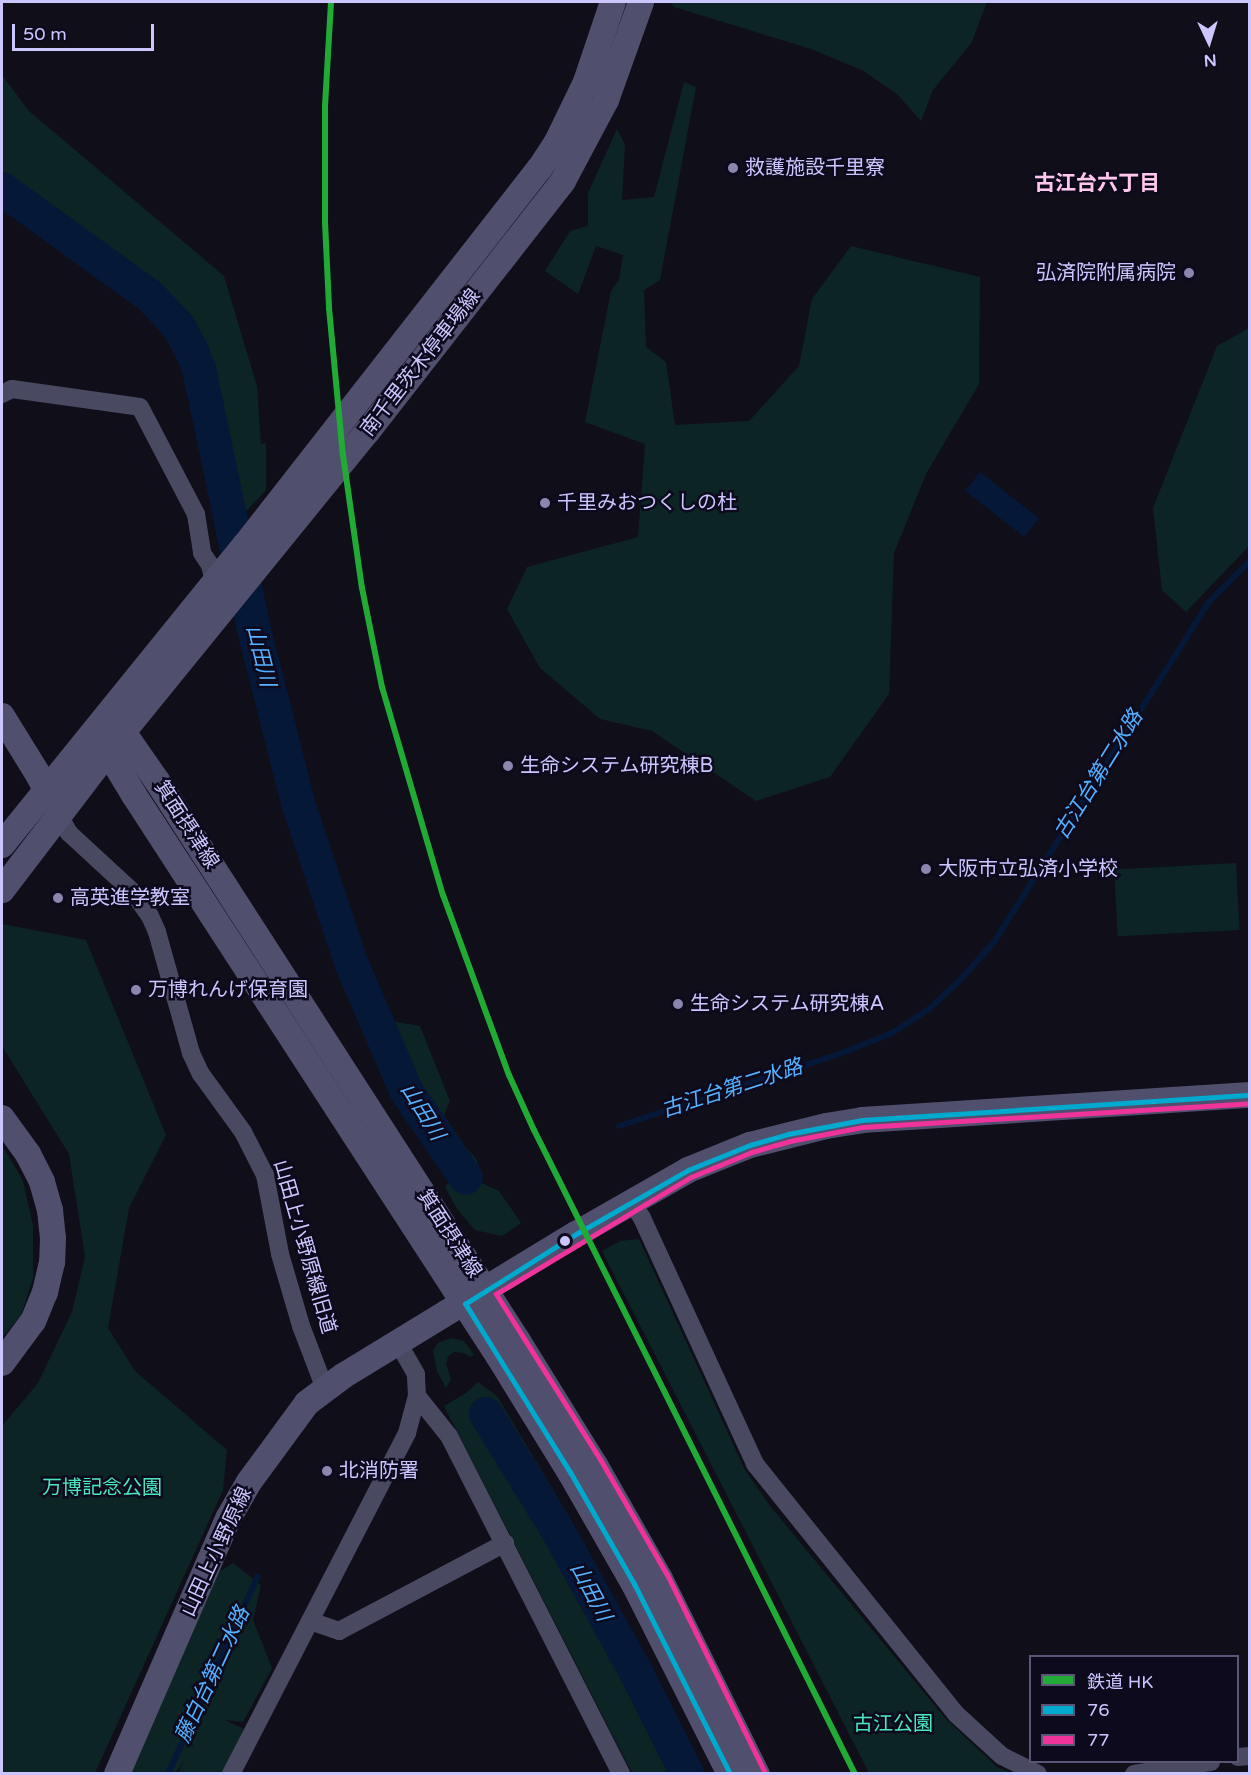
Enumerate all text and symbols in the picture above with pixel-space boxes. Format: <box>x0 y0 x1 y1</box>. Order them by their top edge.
scale bar <box>15 12 158 50</box>
north arrow <box>1179 12 1239 72</box>
text: 50 m <box>23 23 67 45</box>
text: N <box>1203 50 1217 70</box>
place label: 救護施設千里寮 <box>745 156 885 180</box>
marker: 救護施設千里寮 <box>726 161 740 175</box>
district label: 古江台六丁目 <box>1034 171 1160 197</box>
place label: 弘済院附属病院 <box>1036 261 1176 285</box>
marker: 弘済院附属病院 <box>1180 264 1198 282</box>
street label: 南千里茨木停車場線 <box>356 285 486 441</box>
place label: 千里みおつくしの杜 <box>557 491 737 515</box>
marker: 千里みおつくしの杜 <box>538 496 552 510</box>
water label: 山田川 <box>240 622 280 690</box>
water label: 古江台第二水路 <box>1049 706 1149 844</box>
place label: 生命システム研究棟B <box>520 754 714 778</box>
marker: 生命システム研究棟B <box>501 759 515 773</box>
street label: 箕面摂津線 <box>149 777 223 873</box>
place label: 大阪市立弘済小学校 <box>938 857 1118 881</box>
marker: 大阪市立弘済小学校 <box>919 862 933 876</box>
place label: 高英進学教室 <box>70 886 190 910</box>
marker: 高英進学教室 <box>51 891 65 905</box>
place label: 万博れんげ保育園 <box>148 978 308 1002</box>
marker: 万博れんげ保育園 <box>129 983 143 997</box>
place label: 生命システム研究棟A <box>690 992 885 1016</box>
marker: 生命システム研究棟A <box>671 997 685 1011</box>
water label: 古江台第二水路 <box>658 1054 806 1124</box>
water label: 山田川 <box>395 1079 449 1145</box>
street label: 山田上小野原線旧道 <box>268 1157 340 1337</box>
street label: 箕面摂津線 <box>412 1186 486 1282</box>
unlabelled marker <box>559 1235 571 1247</box>
place label: 北消防署 <box>339 1459 419 1483</box>
marker: 北消防署 <box>320 1464 334 1478</box>
park label: 万博記念公園 <box>42 1476 162 1500</box>
street label: 山田上小野原線 <box>177 1483 257 1621</box>
water label: 山田川 <box>564 1558 616 1626</box>
water label: 藤白台第二水路 <box>171 1603 255 1747</box>
legend <box>1029 1655 1239 1763</box>
text: 鉄道 HK <box>1087 1671 1153 1693</box>
text: 76 <box>1087 1699 1110 1721</box>
park label: 古江公園 <box>853 1712 933 1736</box>
text: 77 <box>1087 1729 1110 1751</box>

